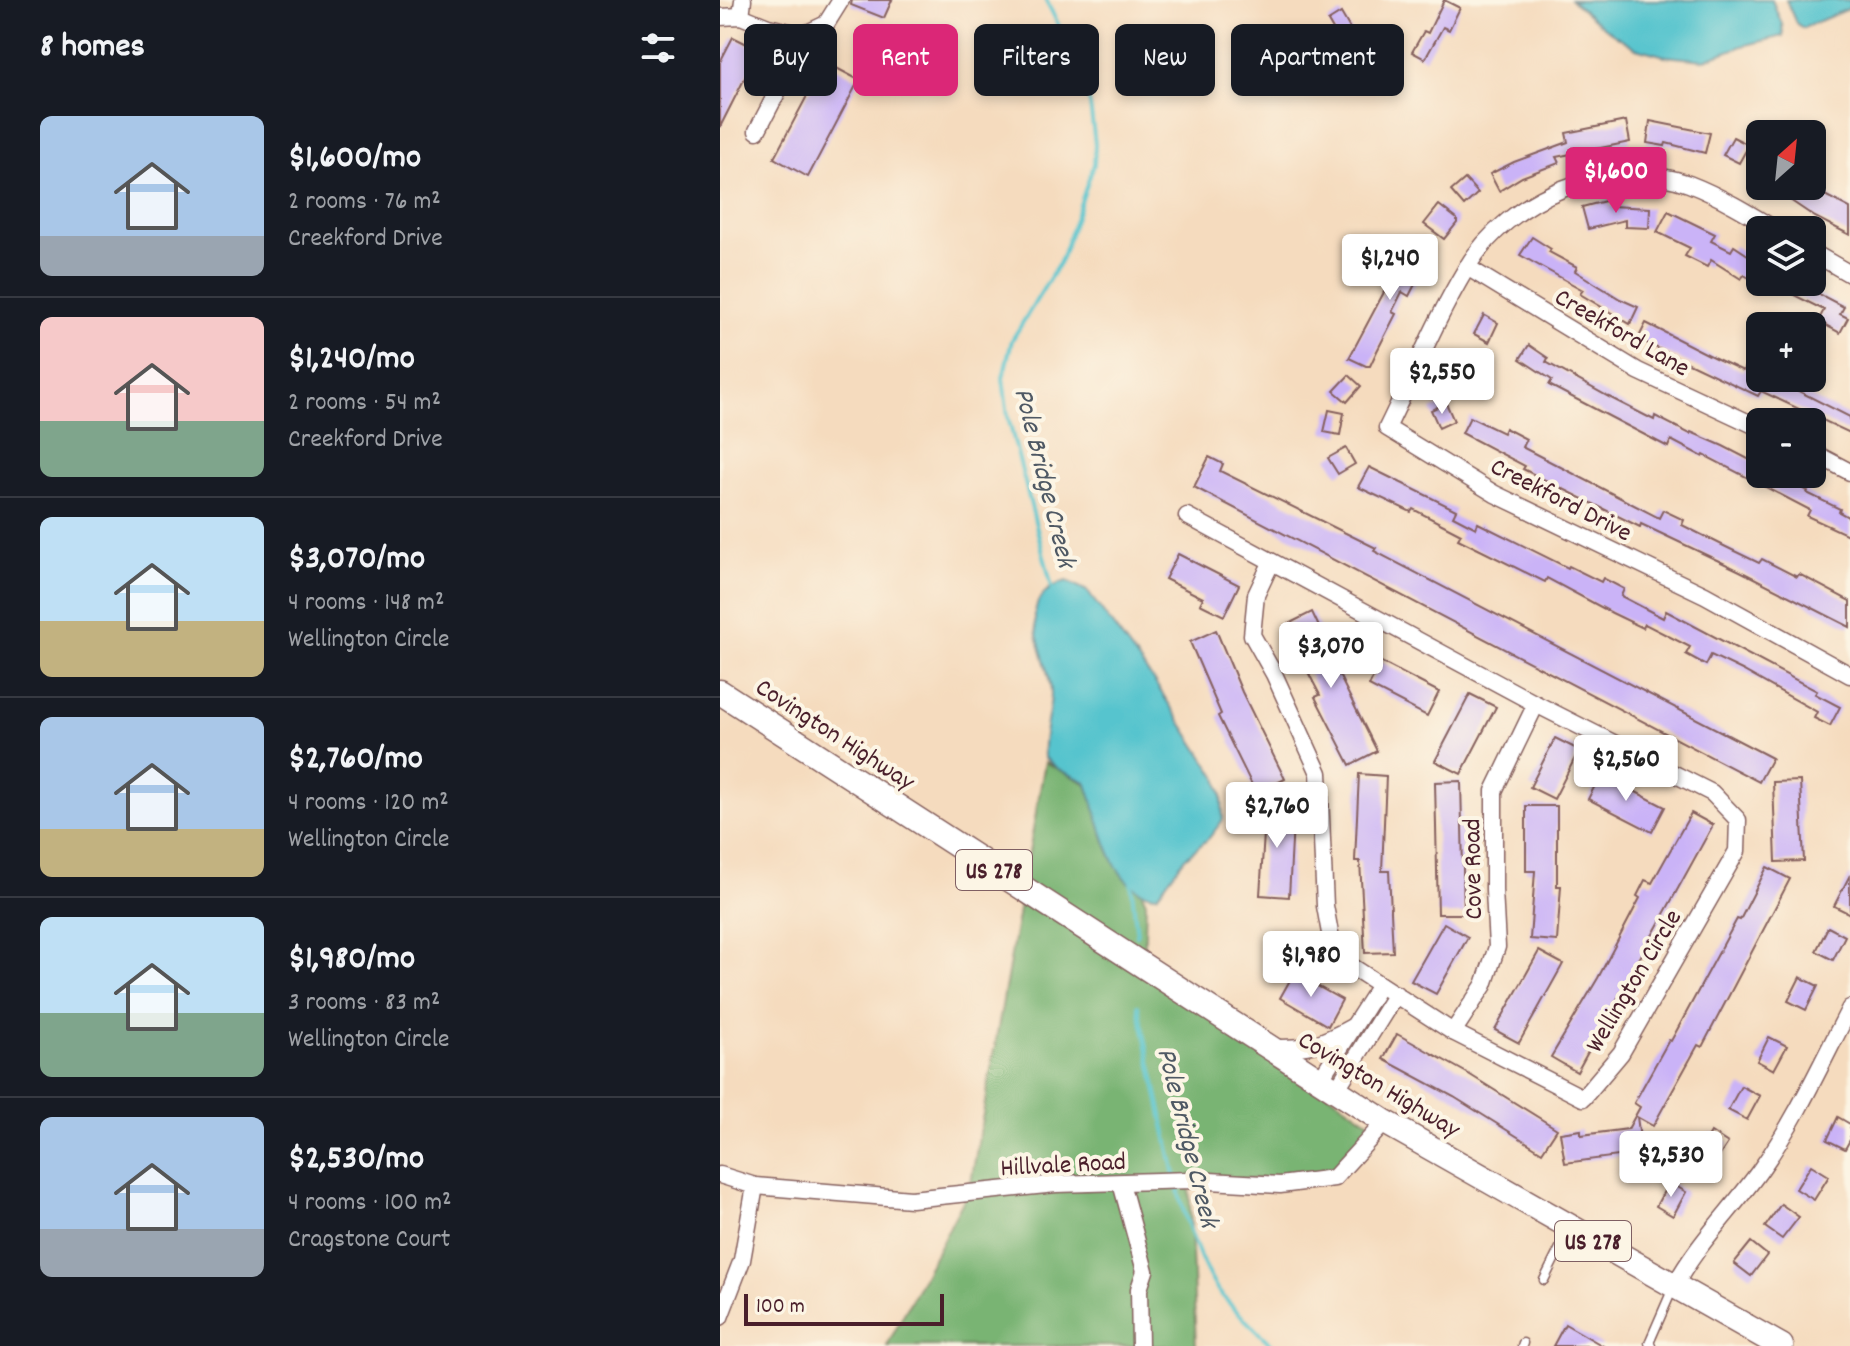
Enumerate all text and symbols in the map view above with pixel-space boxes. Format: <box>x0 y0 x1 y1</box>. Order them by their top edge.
text: 8 homes <box>40 24 145 73</box>
chip: Buy <box>744 24 837 96</box>
chip: Rent <box>853 24 958 96</box>
chip: Filters <box>974 24 1099 96</box>
chip: New <box>1115 24 1215 96</box>
chip: Apartment <box>1231 24 1404 96</box>
icon: filters <box>636 26 680 70</box>
north arrow <box>1746 120 1826 200</box>
map controls <box>1746 120 1826 488</box>
text: $1,600/mo <box>288 135 421 184</box>
pin: $1,600 <box>1551 147 1681 215</box>
icon: home <box>104 148 200 244</box>
text: $1,600 <box>1584 154 1648 191</box>
text: 2 rooms · 76 m² <box>288 184 441 221</box>
button: layers <box>1746 216 1826 296</box>
text: Creekford Drive <box>288 221 443 258</box>
pin: $1,240 <box>1325 234 1455 302</box>
text: $1,240 <box>1360 241 1420 278</box>
street label: Creekford Lane <box>1547 280 1696 388</box>
button: + <box>1746 312 1826 392</box>
text: $1,240/mo <box>288 336 415 385</box>
pin: $2,550 <box>1377 348 1507 416</box>
icon: home <box>104 349 200 445</box>
text: $2,550 <box>1408 355 1476 392</box>
water label: Pole Bridge Creek <box>1001 384 1084 575</box>
text: 2 rooms · 54 m² <box>288 385 441 422</box>
button: − <box>1746 408 1826 488</box>
text: Creekford Drive <box>288 422 443 459</box>
street label: Creekford Drive <box>1483 450 1638 553</box>
text: $3,070/mo <box>288 536 425 585</box>
icon: home <box>104 549 200 645</box>
text: 4 rooms · 148 m² <box>288 585 444 622</box>
text: Wellington Circle <box>288 622 449 659</box>
pin: $3,070 <box>1266 622 1396 690</box>
text: $3,070 <box>1297 629 1365 666</box>
street label: Covington Highway <box>747 670 921 802</box>
pin: $2,560 <box>1561 735 1691 803</box>
text: $2,760/mo <box>288 736 423 785</box>
text: $2,560 <box>1592 742 1660 779</box>
icon: home <box>104 749 200 845</box>
pin: $2,760 <box>1212 782 1342 850</box>
text: 4 rooms · 120 m² <box>288 785 449 822</box>
text: $2,760 <box>1244 789 1310 826</box>
street label: Cove Road <box>1455 818 1494 920</box>
text: Wellington Circle <box>288 822 449 859</box>
road number: US 278 <box>956 850 1032 890</box>
street label: Wellington Circle <box>1578 903 1692 1060</box>
pin: $1,980 <box>1246 931 1376 999</box>
text: $1,980/mo <box>288 936 415 985</box>
text: $1,980 <box>1281 938 1341 975</box>
icon: home <box>104 949 200 1045</box>
text: 3 rooms · 83 m² <box>288 985 440 1022</box>
text: Wellington Circle <box>288 1022 449 1059</box>
street label: Covington Highway <box>1290 1023 1467 1149</box>
water label: Pole Bridge Creek <box>1144 1044 1227 1235</box>
pin: $2,530 <box>1606 1131 1736 1199</box>
text: $2,530/mo <box>288 1136 424 1185</box>
text: $2,530 <box>1637 1138 1705 1175</box>
street label: Hillvale Road <box>999 1145 1127 1188</box>
icon: home <box>104 1149 200 1245</box>
text: 4 rooms · 100 m² <box>288 1185 452 1222</box>
road number: US 278 <box>1555 1221 1631 1261</box>
text: Cragstone Court <box>288 1222 450 1259</box>
scale bar <box>744 1290 944 1326</box>
text: 100 m <box>756 1292 805 1323</box>

